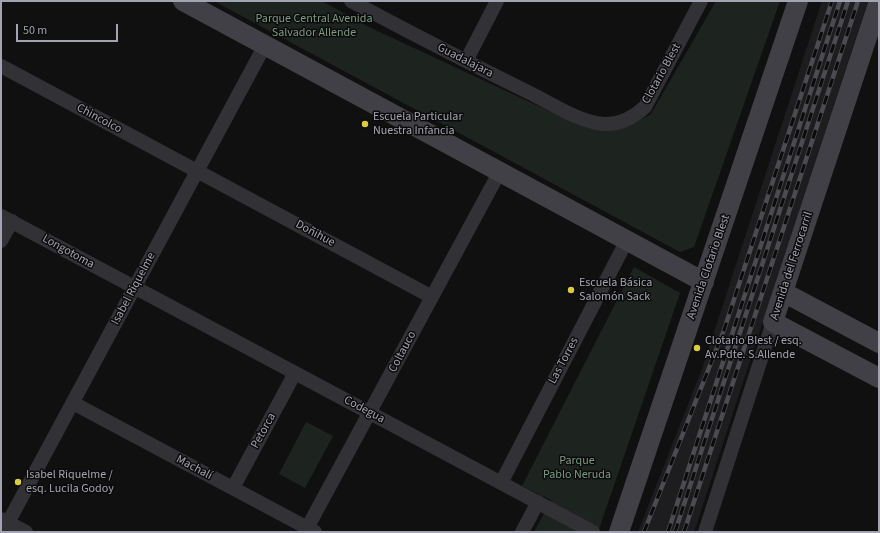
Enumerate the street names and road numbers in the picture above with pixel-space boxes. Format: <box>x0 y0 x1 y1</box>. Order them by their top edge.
street label: Guadalajara <box>435 41 495 81</box>
street label: Clotario Blest <box>639 41 685 107</box>
street label: Chincolco <box>74 101 124 137</box>
street label: Avenida del Ferrocarril <box>768 210 816 322</box>
street label: Avenida Clotario Blest <box>684 213 734 321</box>
street label: Doñihue <box>293 218 337 250</box>
street label: Longotoma <box>39 232 97 272</box>
street label: Isabel Riquelme <box>109 250 159 328</box>
street label: Coltauco <box>386 329 420 375</box>
street label: Las Torres <box>546 335 582 387</box>
street label: Codegua <box>341 393 387 427</box>
street label: Petorca <box>248 411 280 451</box>
street label: Machalí <box>173 453 215 483</box>

